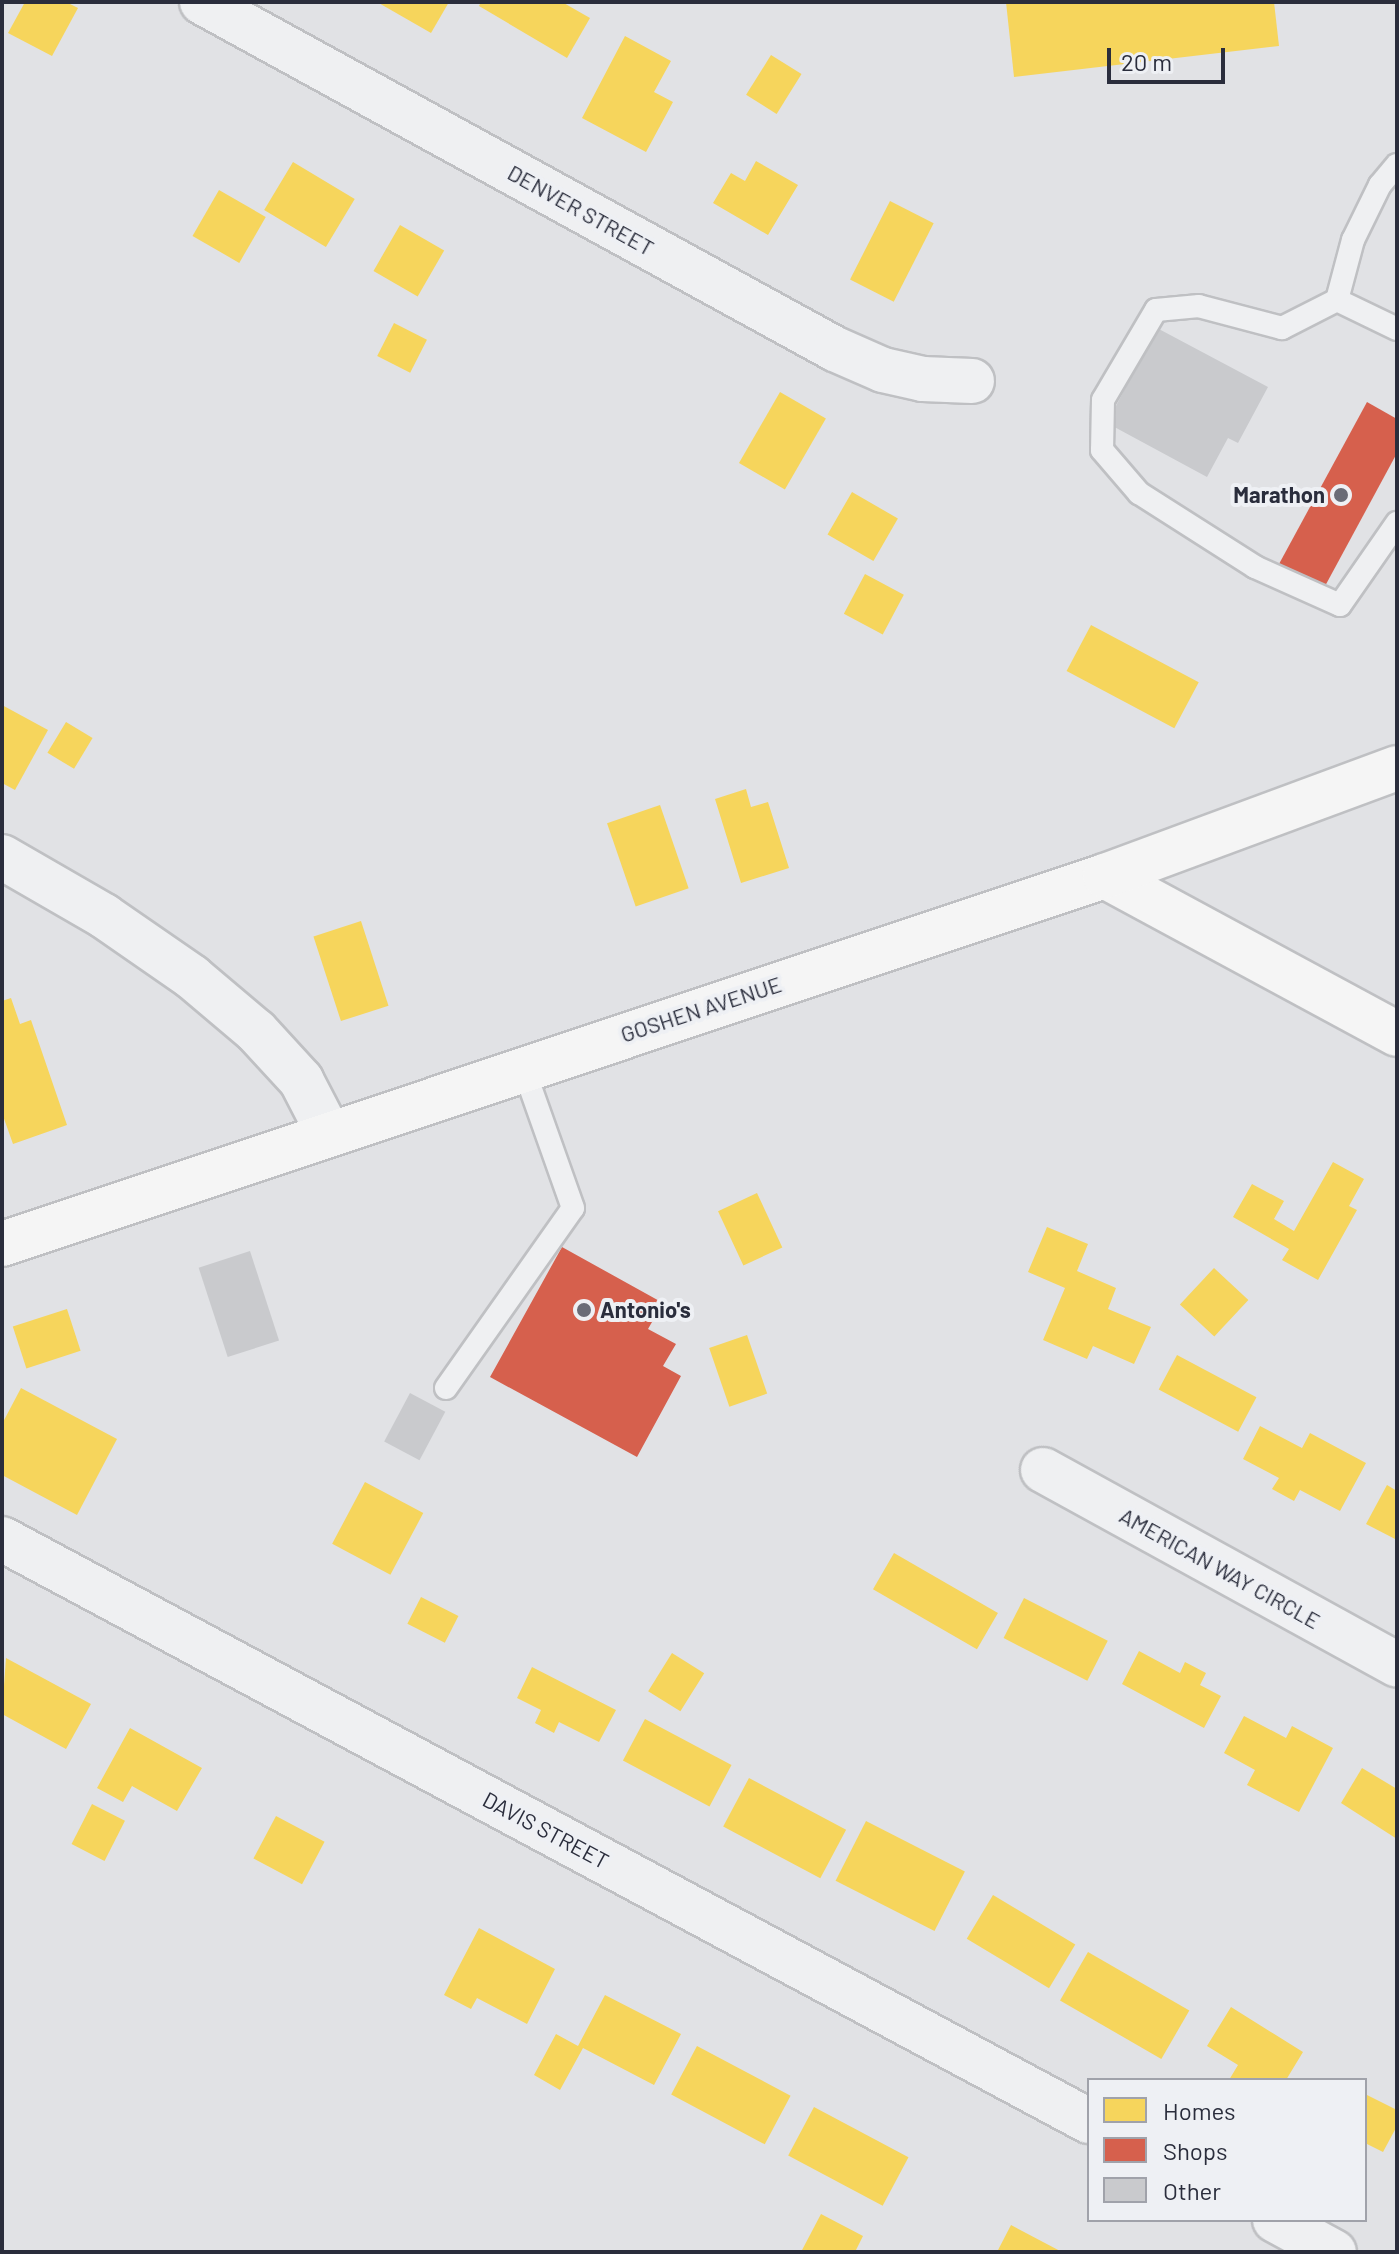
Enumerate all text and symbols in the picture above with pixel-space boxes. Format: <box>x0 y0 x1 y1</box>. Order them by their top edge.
scale bar <box>1111 32 1229 82</box>
text: 20 m <box>1121 47 1172 76</box>
street label: DENVER STREET <box>503 159 659 261</box>
place label: Marathon <box>1233 482 1325 508</box>
marker: Marathon <box>1332 486 1350 504</box>
street label: GOSHEN AVENUE <box>617 971 785 1047</box>
place label: Antonio's <box>600 1297 691 1323</box>
marker: Antonio's <box>575 1301 593 1319</box>
street label: AMERICAN WAY CIRCLE <box>1115 1502 1325 1634</box>
street label: DAVIS STREET <box>479 1786 613 1874</box>
legend <box>1087 2078 1367 2222</box>
text: Homes <box>1163 2096 1236 2125</box>
text: Shops <box>1163 2136 1228 2165</box>
text: Other <box>1163 2176 1221 2205</box>

